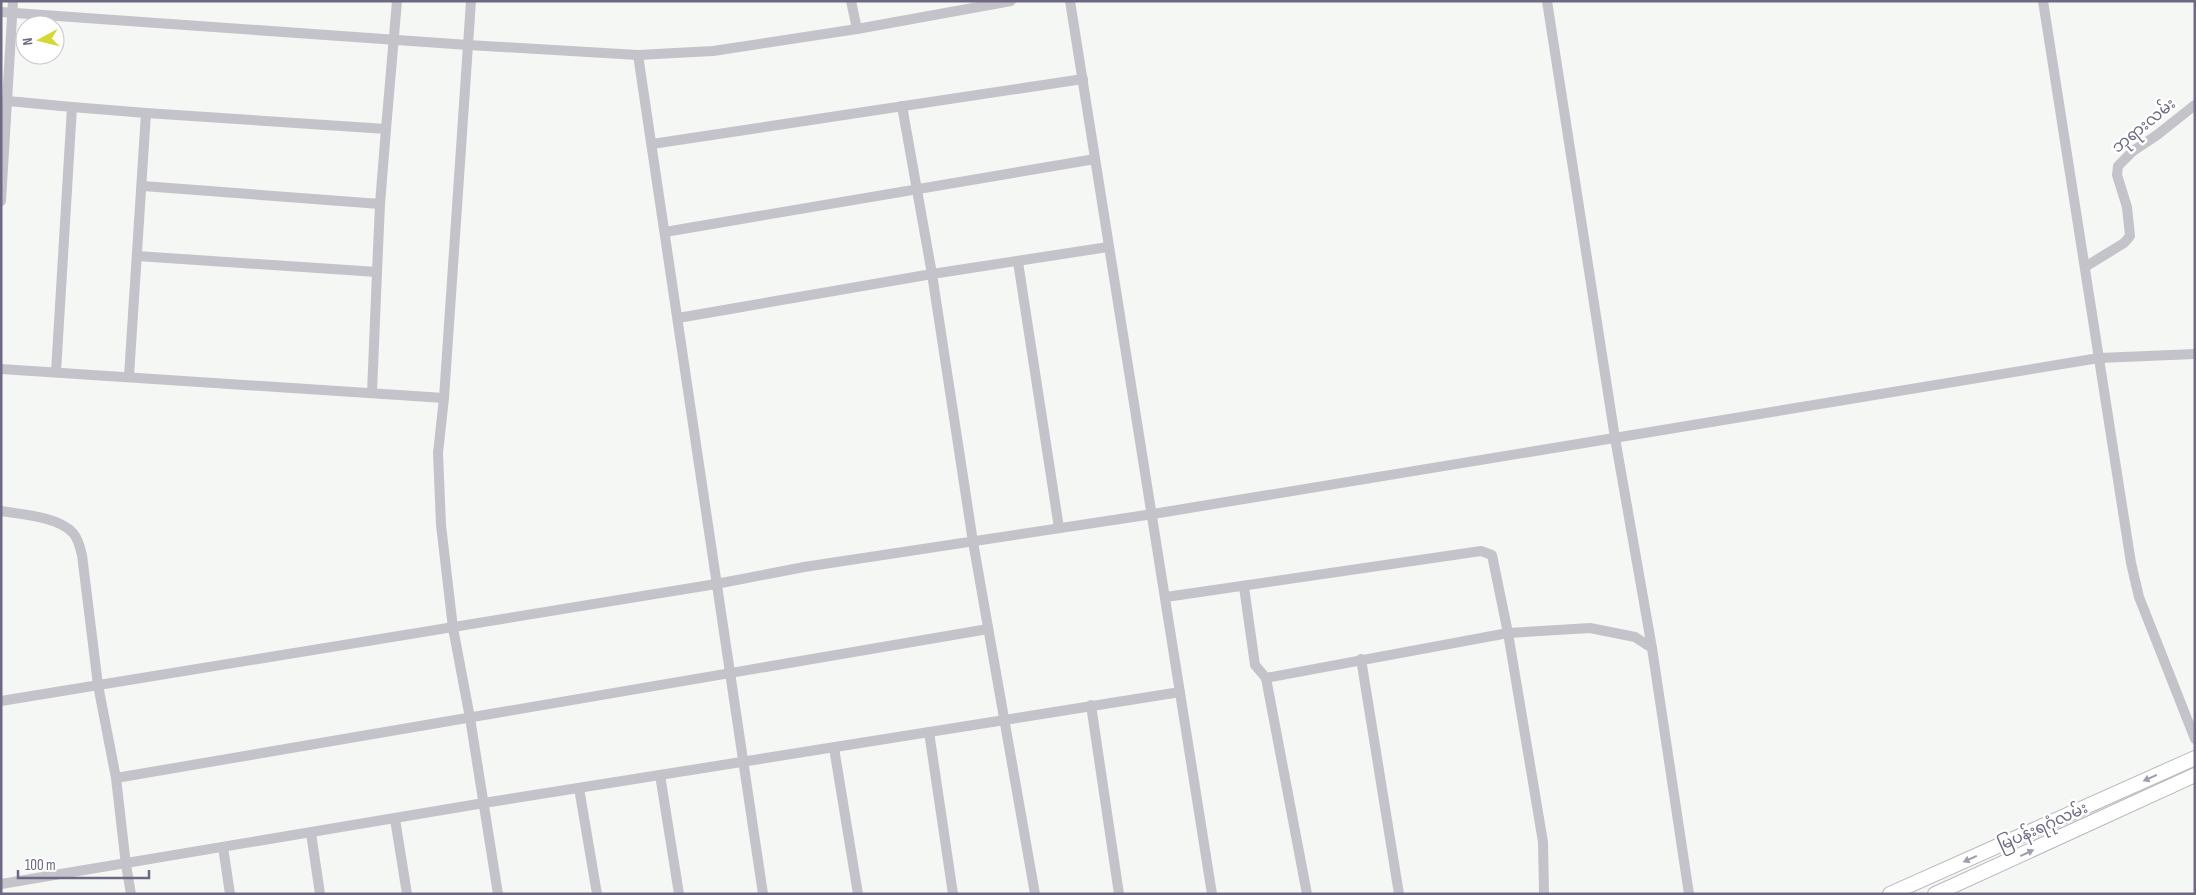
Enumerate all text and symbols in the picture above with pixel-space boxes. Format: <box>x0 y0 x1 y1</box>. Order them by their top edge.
north arrow <box>15 15 65 65</box>
text: N <box>19 37 36 46</box>
street label: ဘုရားလမ်း <box>2107 92 2182 160</box>
one-way arrow <box>2143 774 2157 782</box>
street label: မြပန်းရဂုံလမ်း <box>1994 796 2092 859</box>
scale bar <box>18 848 149 880</box>
one-way arrow <box>2020 848 2034 856</box>
text: 100 m <box>25 856 56 875</box>
one-way arrow <box>1963 856 1977 864</box>

